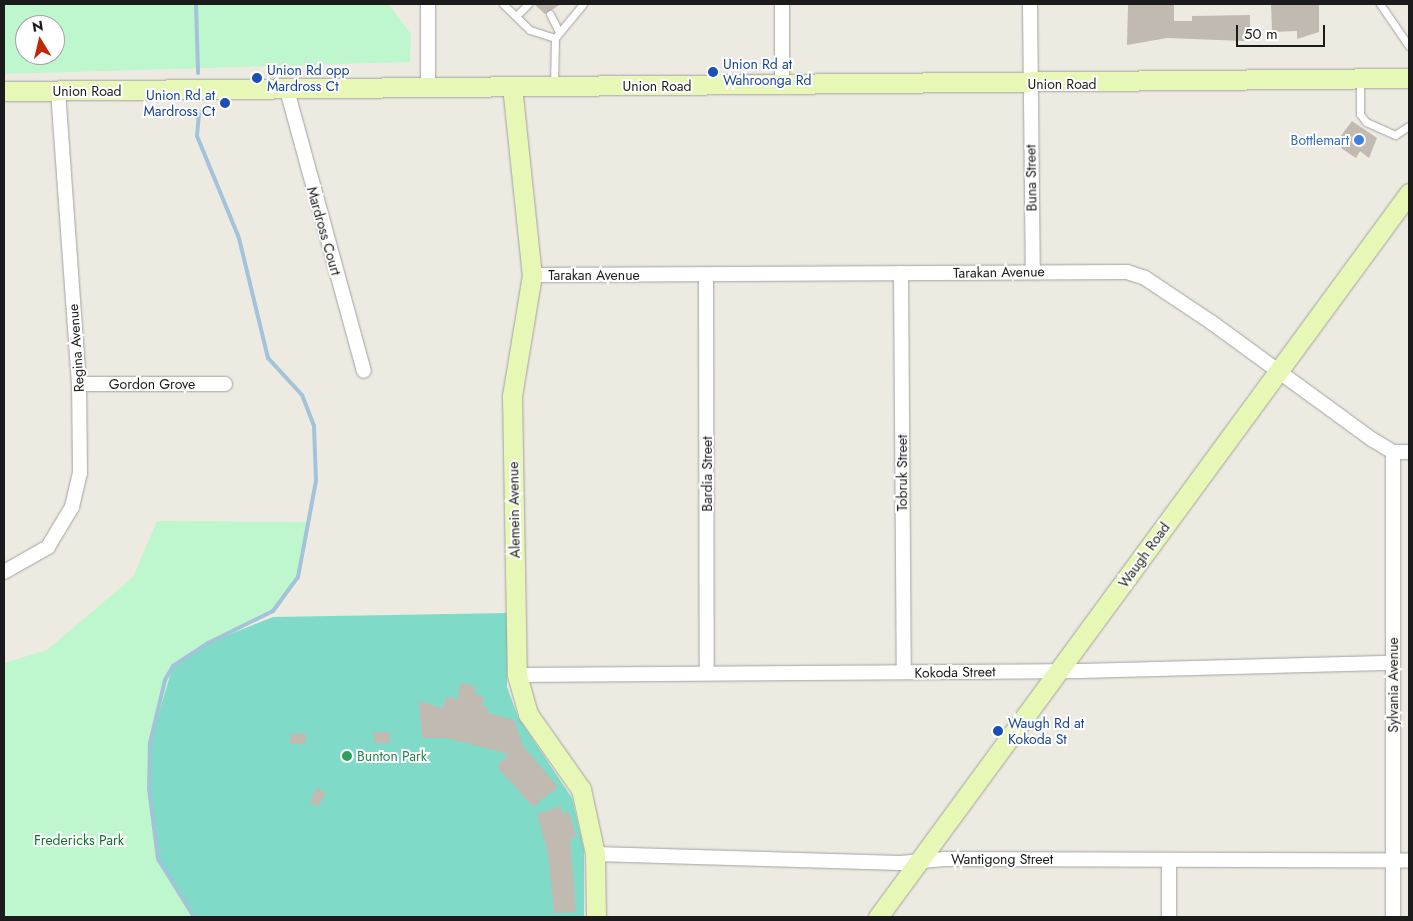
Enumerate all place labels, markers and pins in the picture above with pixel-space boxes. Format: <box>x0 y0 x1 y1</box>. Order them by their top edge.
place label: Union Rd at Wahroonga Rd <box>723 56 812 88</box>
place label: Union Rd opp Mardross Ct <box>267 62 350 94</box>
marker: Union Rd at Wahroonga Rd <box>707 66 719 78</box>
marker: Union Rd opp Mardross Ct <box>251 72 263 84</box>
place label: Union Rd at Mardross Ct <box>143 87 215 120</box>
marker: Union Rd at Mardross Ct <box>219 97 231 109</box>
place label: Bottlemart <box>1291 132 1349 148</box>
marker: Bottlemart <box>1353 134 1365 146</box>
place label: Waugh Rd at Kokoda St <box>1008 715 1084 748</box>
marker: Waugh Rd at Kokoda St <box>992 725 1004 737</box>
place label: Bunton Park <box>357 748 427 764</box>
marker: Bunton Park <box>341 750 353 762</box>

